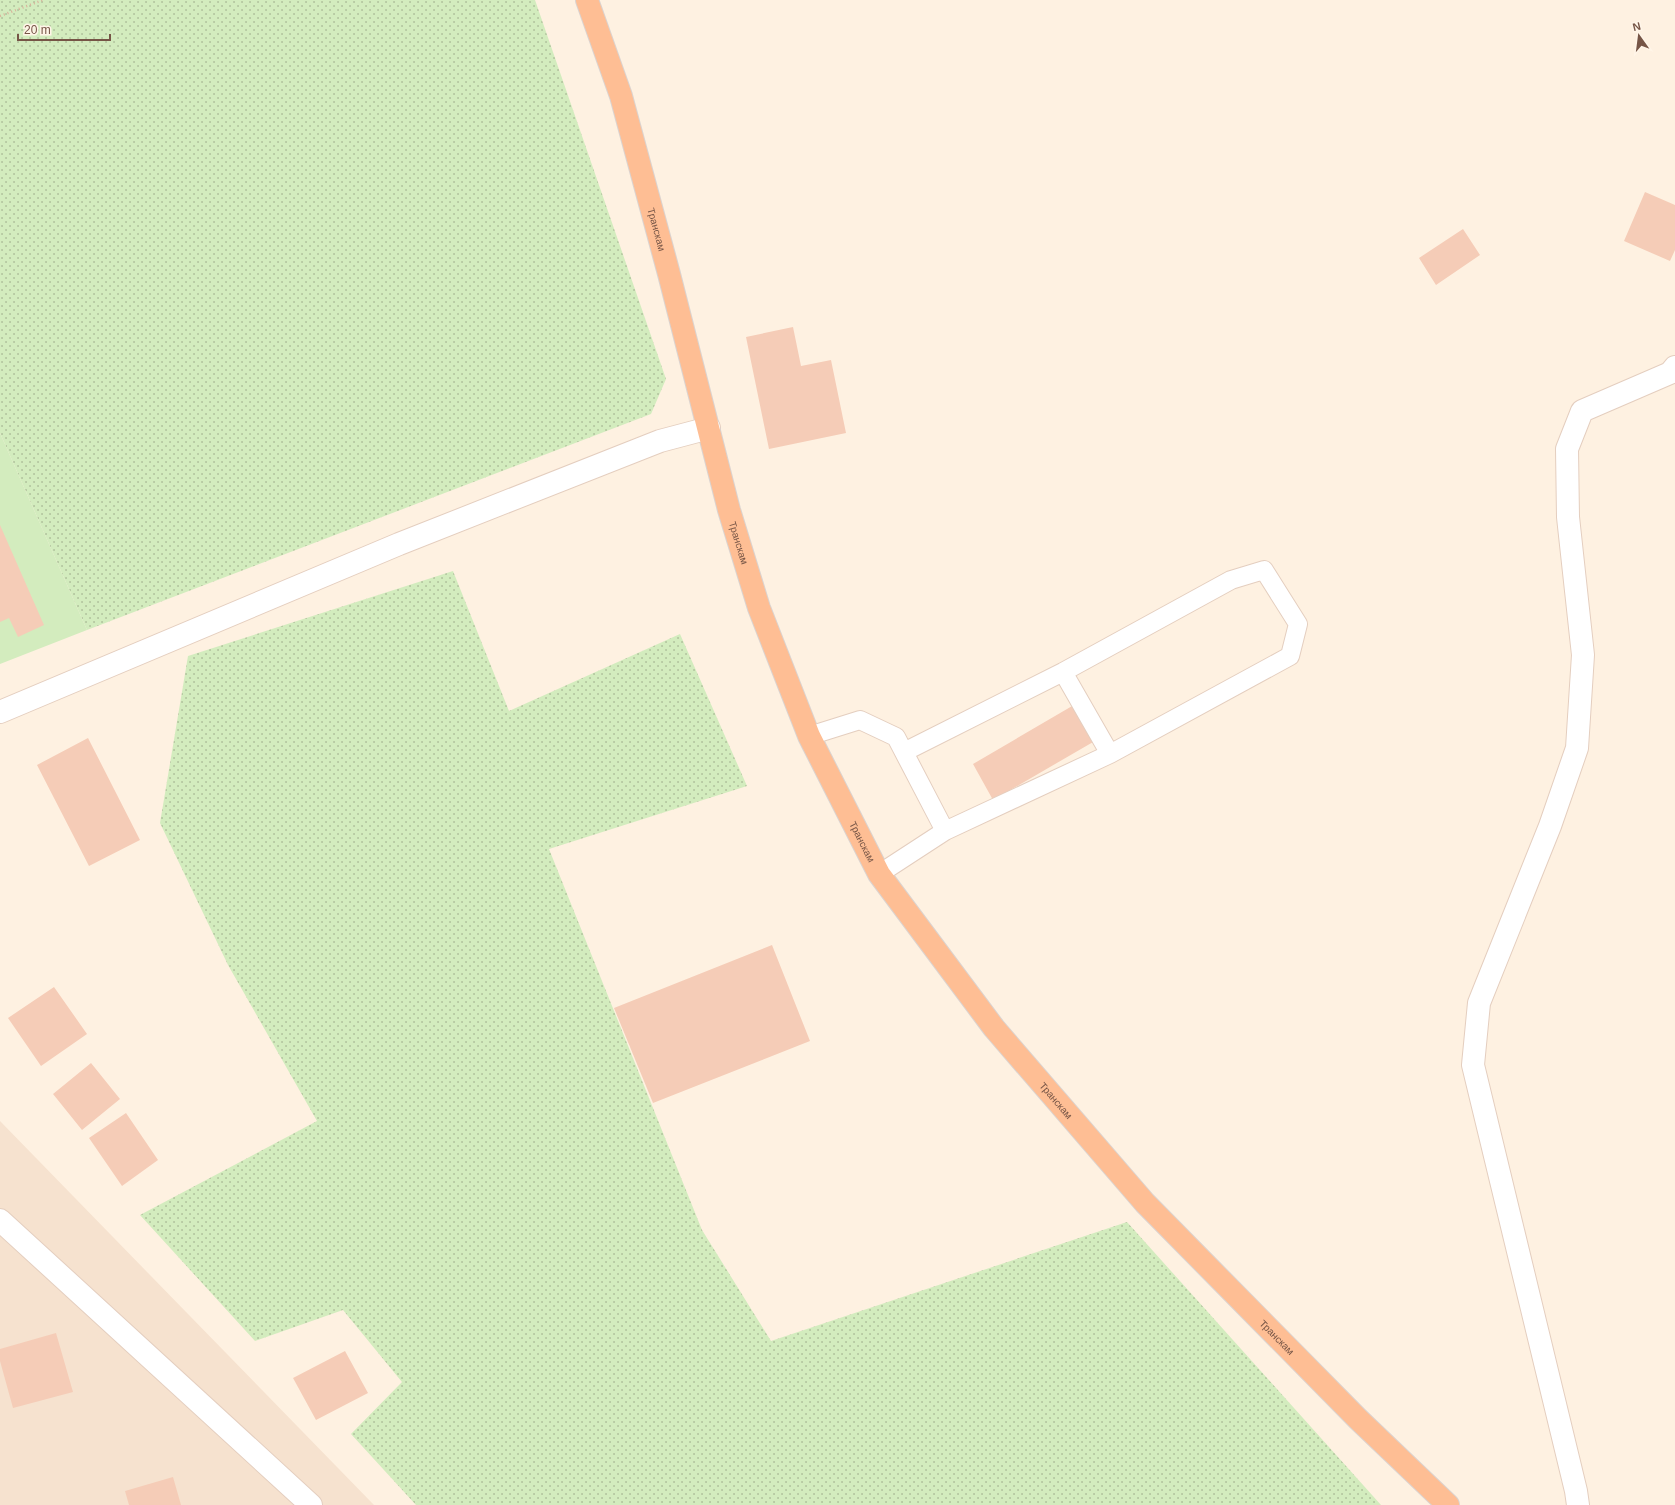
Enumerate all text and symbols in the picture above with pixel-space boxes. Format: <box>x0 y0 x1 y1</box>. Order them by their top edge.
scale bar <box>18 16 110 42</box>
north arrow <box>1619 16 1659 56</box>
text: N <box>1631 20 1642 33</box>
text: 20 m <box>24 23 51 37</box>
street label: Транскам <box>645 207 668 252</box>
street label: Транскам <box>727 520 750 566</box>
street label: Транскам <box>847 820 877 864</box>
street label: Транскам <box>1037 1080 1075 1121</box>
street label: Транскам <box>1257 1318 1296 1357</box>

